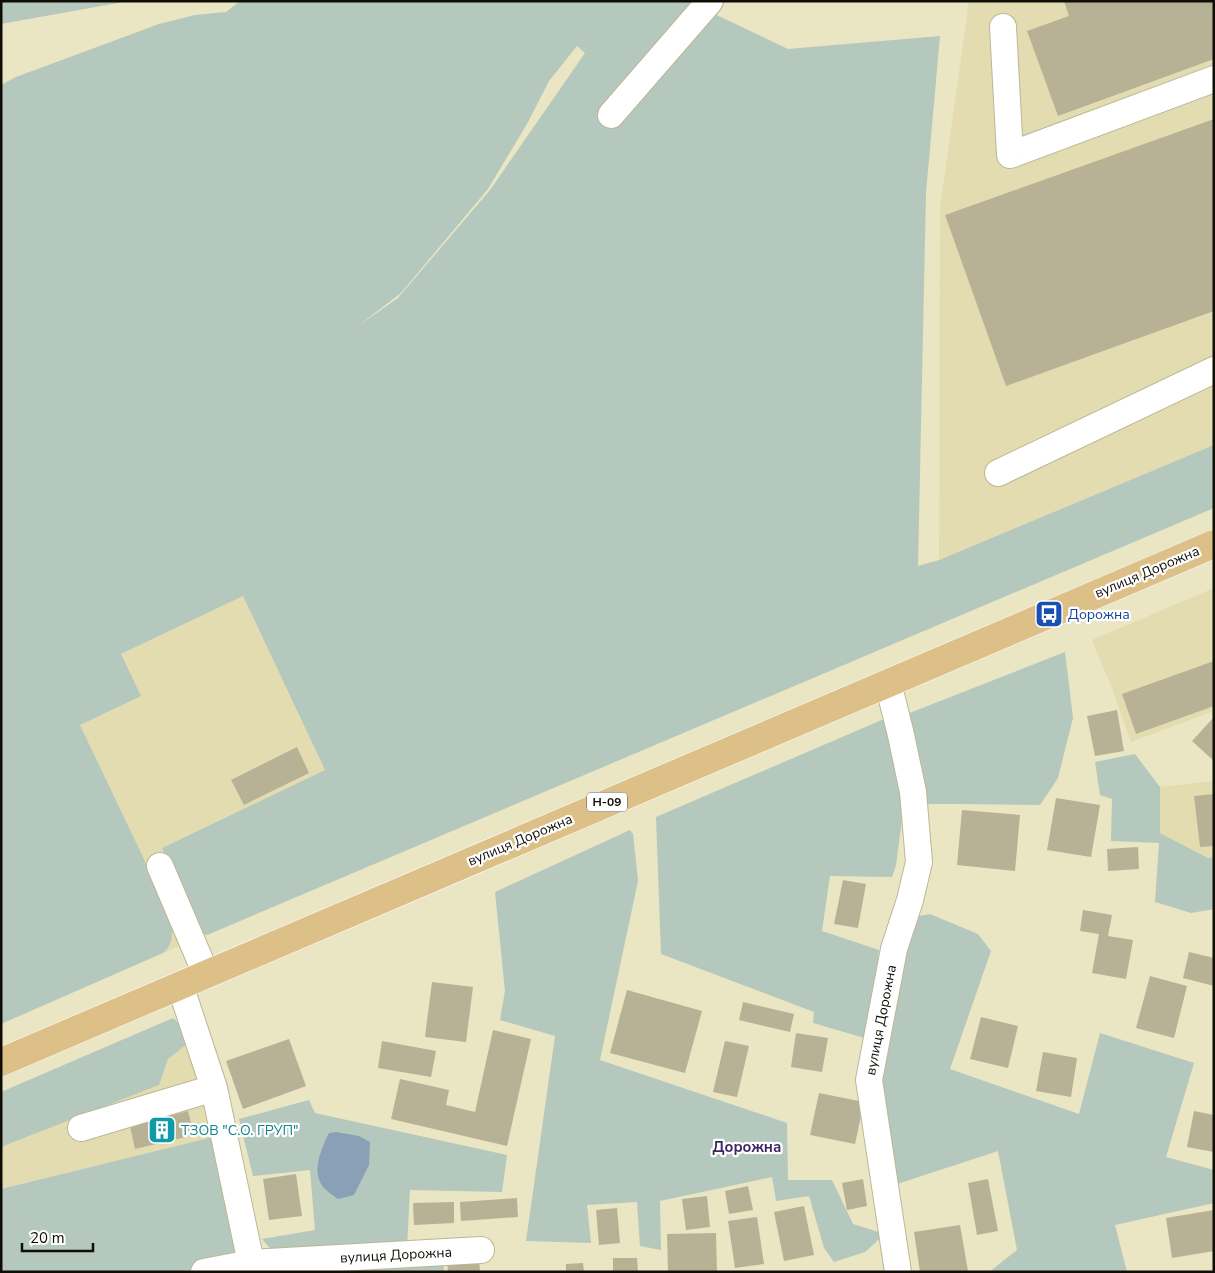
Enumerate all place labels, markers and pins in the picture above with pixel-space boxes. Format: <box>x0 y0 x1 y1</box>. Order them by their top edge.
bus stop icon: Дорожна <box>1034 599 1064 629</box>
place label: Дорожна <box>1068 605 1130 624</box>
building icon: ТЗОВ "С.О. ГРУП" <box>147 1115 177 1145</box>
place label: ТЗОВ "С.О. ГРУП" <box>181 1121 299 1140</box>

